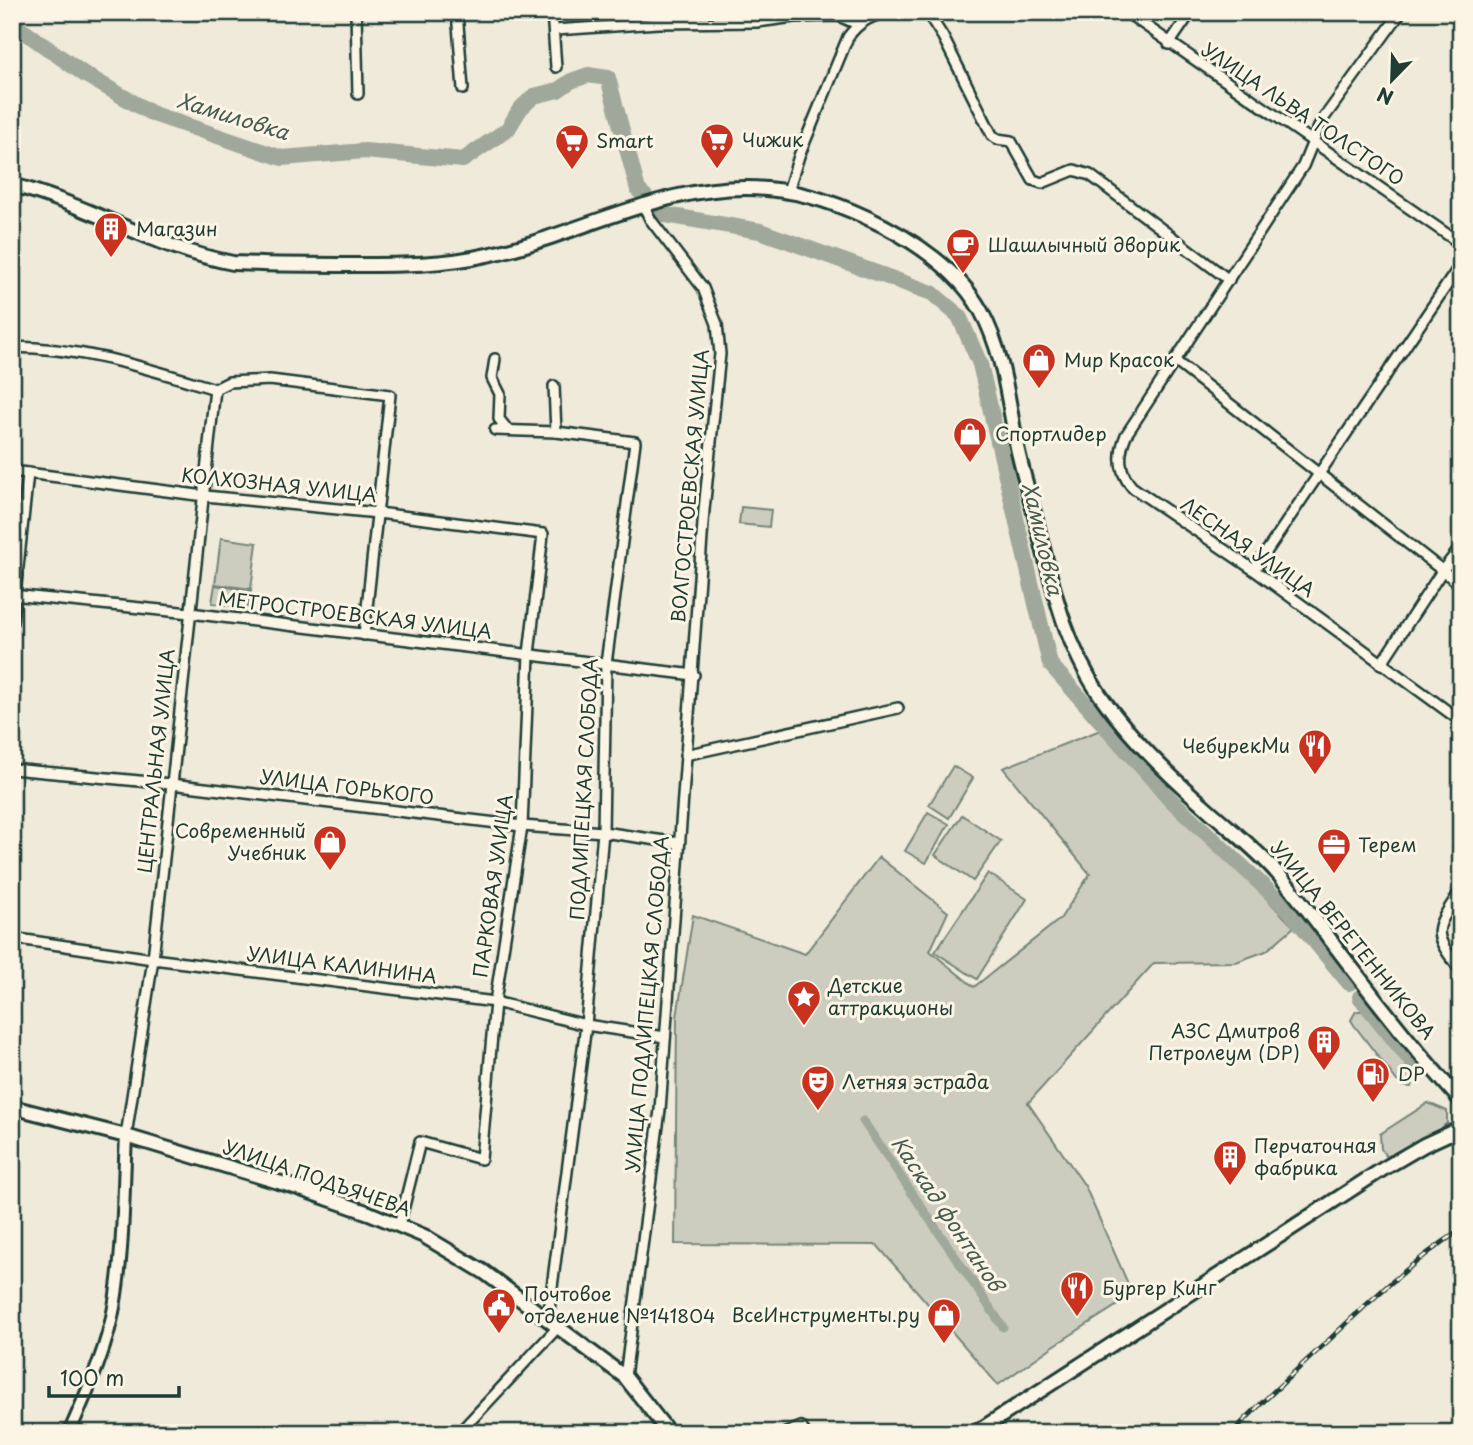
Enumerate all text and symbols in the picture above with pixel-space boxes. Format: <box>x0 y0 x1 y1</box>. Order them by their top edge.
street label: УЛИЦА ЛЬВА ТОЛСТОГО <box>1197 35 1410 192</box>
north arrow <box>1358 46 1428 116</box>
text: N <box>1373 81 1397 112</box>
water label: Хамиловка <box>174 83 294 147</box>
supermarket icon: Чижик <box>698 121 736 170</box>
supermarket icon: Smart <box>553 122 591 171</box>
place label: Чижик <box>742 125 804 153</box>
place label: Smart <box>596 126 654 154</box>
building icon: Магазин <box>92 210 130 259</box>
place label: Магазин <box>136 214 217 242</box>
cafe icon: Шашлычный дворик <box>944 226 982 275</box>
place label: Шашлычный дворик <box>988 230 1181 258</box>
shop icon: Мир Красок <box>1020 341 1058 390</box>
place label: Мир Красок <box>1064 345 1175 373</box>
street label: ВОЛГОСТРОЕВСКАЯ УЛИЦА <box>663 348 715 624</box>
shop icon: Спортлидер <box>951 415 989 464</box>
place label: Спортлидер <box>995 419 1107 447</box>
street label: КОЛХОЗНАЯ УЛИЦА <box>180 460 378 508</box>
water label: Хамиловка <box>1015 479 1073 599</box>
street label: ЛЕСНАЯ УЛИЦА <box>1176 489 1321 603</box>
street label: МЕТРОСТРОЕВСКАЯ УЛИЦА <box>217 583 494 645</box>
street label: ЦЕНТРАЛЬНАЯ УЛИЦА <box>129 647 181 875</box>
street label: ПОДЛИПЕЦКАЯ СЛОБОДА <box>562 657 604 921</box>
restaurant icon: ЧебурекМи <box>1296 727 1334 776</box>
place label: ЧебурекМи <box>1182 731 1290 759</box>
street label: УЛИЦА ГОРЬКОГО <box>258 761 436 811</box>
street label: ПАРКОВАЯ УЛИЦА <box>465 792 519 979</box>
place label: Современный Учебник <box>175 816 307 866</box>
shop icon: Современный Учебник <box>311 823 349 872</box>
office icon: Терем <box>1315 826 1353 875</box>
place label: Терем <box>1358 830 1417 858</box>
street label: УЛИЦА ПОДЛИПЕЦКАЯ СЛОБОДА <box>617 834 675 1173</box>
street label: УЛИЦА ВЕРЕТЕННИКОВА <box>1265 834 1443 1045</box>
street label: УЛИЦА КАЛИНИНА <box>246 938 439 990</box>
place label: Детские аттракционы <box>827 971 953 1021</box>
place icon: Детские аттракционы <box>785 978 823 1027</box>
place label: АЗС Дмитров Петролеум (DP) <box>1149 1016 1300 1066</box>
building icon: АЗС Дмитров Петролеум (DP) <box>1305 1023 1343 1072</box>
fuel station icon: DP <box>1354 1055 1392 1104</box>
place label: DP <box>1398 1059 1425 1087</box>
theatre icon: Летняя эстрада <box>799 1063 837 1112</box>
place label: Летняя эстрада <box>842 1067 989 1095</box>
water label: Каскад фонтанов <box>885 1129 1014 1300</box>
place label: Перчаточная фабрика <box>1254 1131 1377 1181</box>
street label: УЛИЦА ПОДЪЯЧЕВА <box>220 1132 415 1222</box>
building icon: Перчаточная фабрика <box>1211 1138 1249 1187</box>
restaurant icon: Бургер Кинг <box>1058 1269 1096 1318</box>
place label: Бургер Кинг <box>1102 1273 1217 1301</box>
place label: Почтовое отделение №141804 <box>524 1279 716 1329</box>
public building icon: Почтовое отделение №141804 <box>480 1286 518 1335</box>
shop icon: ВсеИнструменты.ру <box>925 1296 963 1345</box>
place label: ВсеИнструменты.ру <box>732 1300 920 1328</box>
scale bar <box>49 1354 178 1398</box>
text: 100 m <box>60 1361 124 1393</box>

